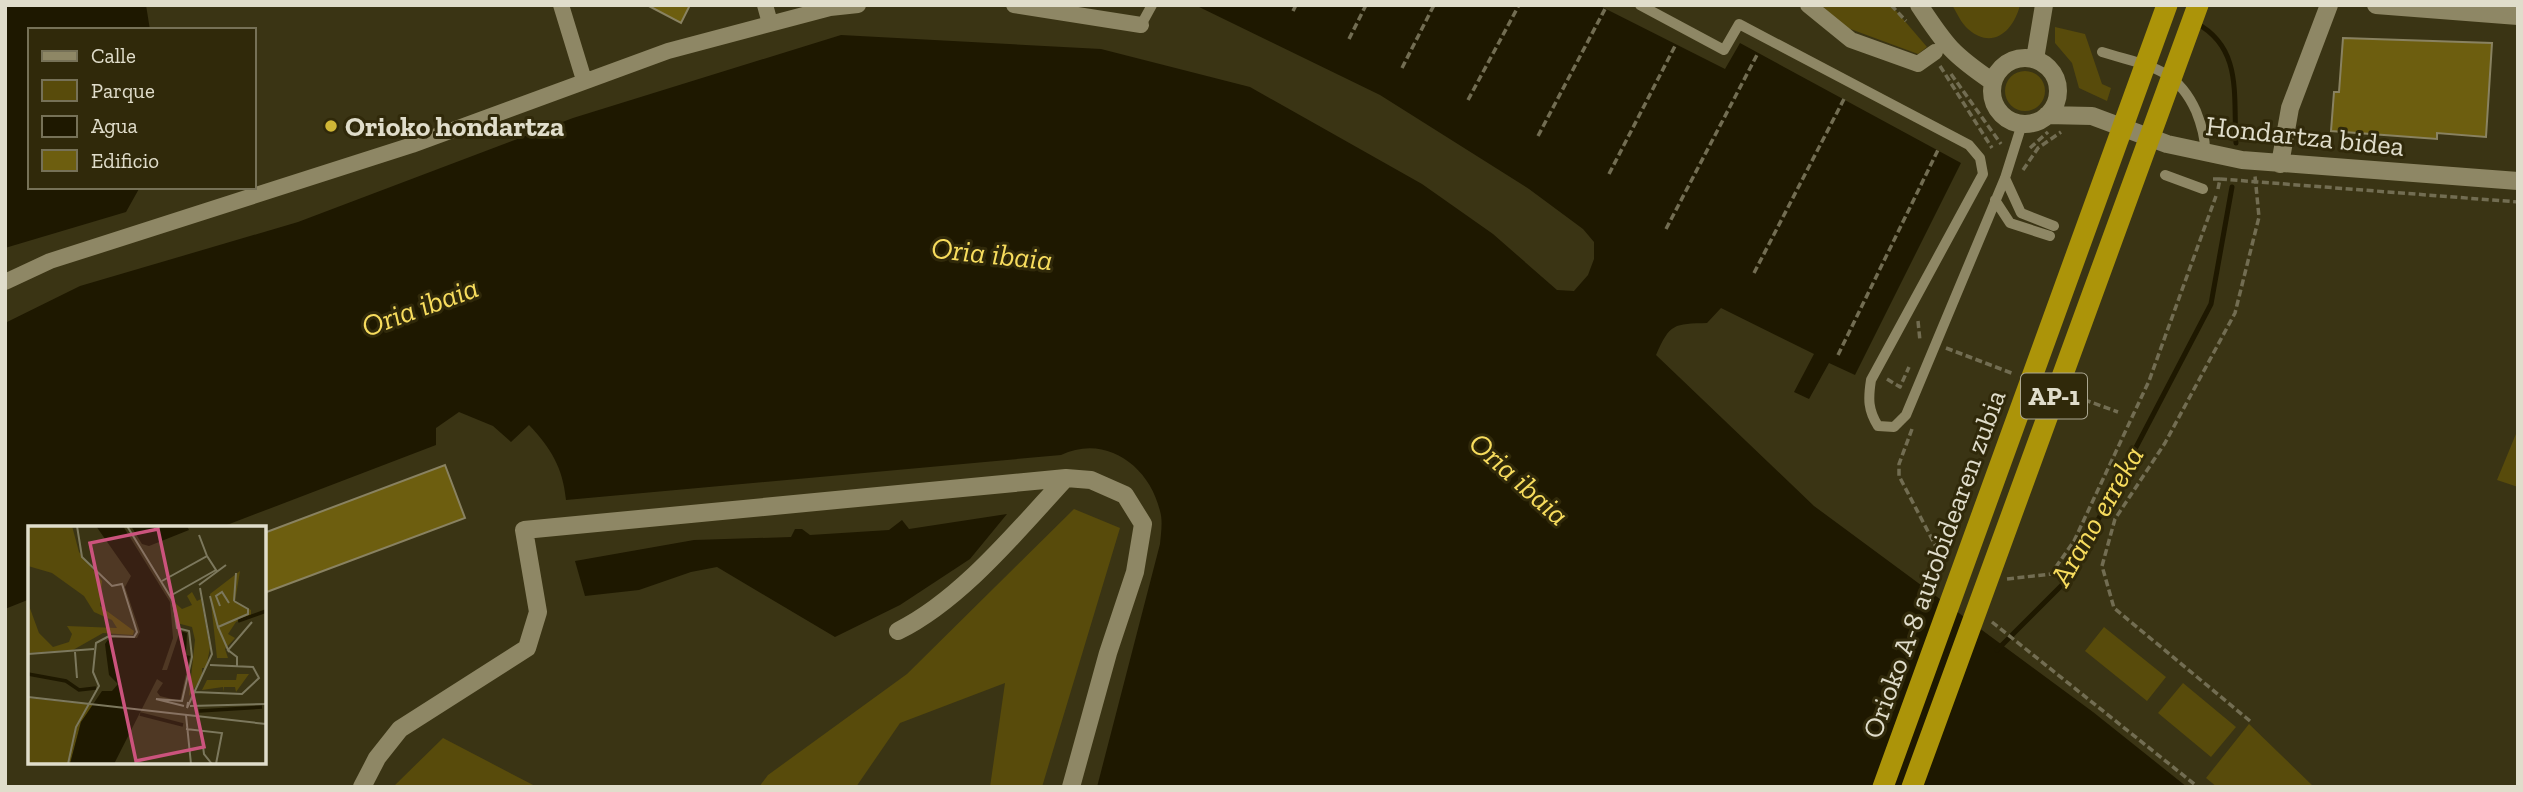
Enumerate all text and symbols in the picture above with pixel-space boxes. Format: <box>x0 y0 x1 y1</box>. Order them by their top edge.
legend <box>28 28 256 189</box>
text: Calle <box>91 43 136 68</box>
text: Parque <box>91 78 155 103</box>
street label: Hondartza bidea <box>2204 109 2406 163</box>
place label: Orioko hondartza <box>345 110 564 143</box>
text: Agua <box>91 113 138 138</box>
marker: Orioko hondartza <box>323 118 339 134</box>
text: Edificio <box>91 148 159 173</box>
water label: Oria ibaia <box>930 230 1054 278</box>
water label: Oria ibaia <box>357 269 483 345</box>
road number: AP-1 <box>2021 374 2087 418</box>
street label: Orioko A-8 autobidearen zubia <box>1856 385 2013 743</box>
water label: Oria ibaia <box>1462 425 1576 533</box>
water label: Arano erreka <box>2042 440 2151 593</box>
inset map <box>28 526 266 764</box>

